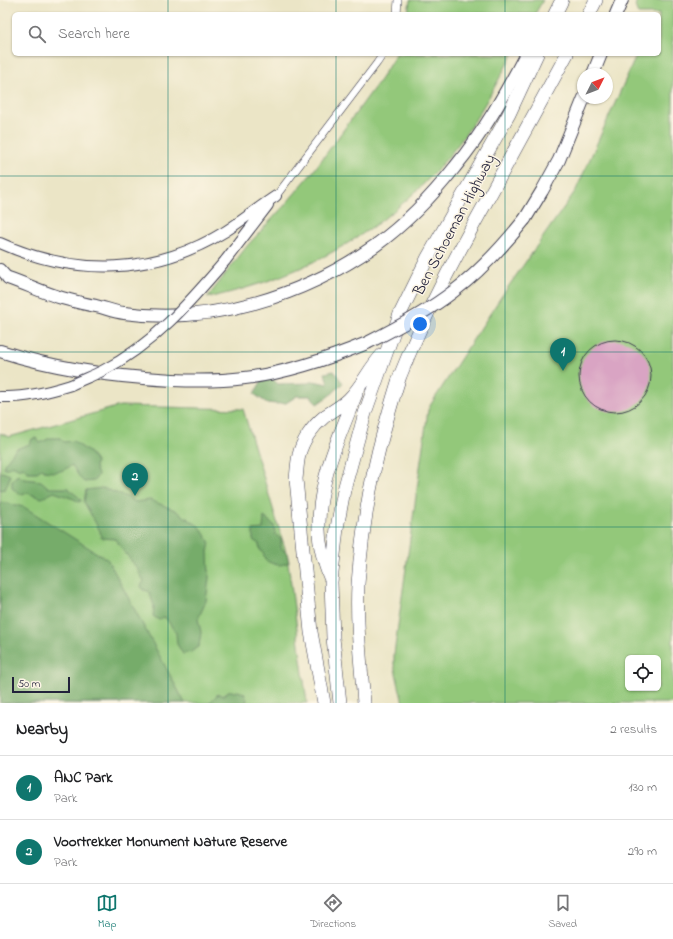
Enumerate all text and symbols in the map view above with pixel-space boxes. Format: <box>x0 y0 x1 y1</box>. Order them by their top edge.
search box <box>12 12 661 56</box>
icon: search <box>26 23 48 45</box>
text: Search here <box>58 23 130 45</box>
north arrow <box>577 68 613 104</box>
street label: Ben Schoeman Highway <box>407 150 503 301</box>
your location <box>410 314 430 334</box>
pin: 1 <box>550 338 576 371</box>
pin: 2 <box>122 463 148 496</box>
map controls <box>625 655 661 691</box>
button: locate <box>625 655 661 691</box>
scale bar <box>12 675 70 694</box>
text: 50 m <box>18 676 40 692</box>
text: Nearby <box>16 717 68 742</box>
text: 2 results <box>610 720 657 739</box>
text: ANC Park <box>54 767 112 789</box>
text: 1 <box>27 778 31 797</box>
text: 130 m <box>629 778 657 797</box>
text: Park <box>54 789 78 808</box>
text: Voortrekker Monument Nature Reserve <box>54 831 287 853</box>
text: 2 <box>26 842 32 861</box>
text: 290 m <box>628 842 657 861</box>
text: Park <box>54 853 78 872</box>
tab: Map <box>96 892 118 932</box>
tab: Directions <box>310 892 356 932</box>
tab: Saved <box>548 892 577 932</box>

